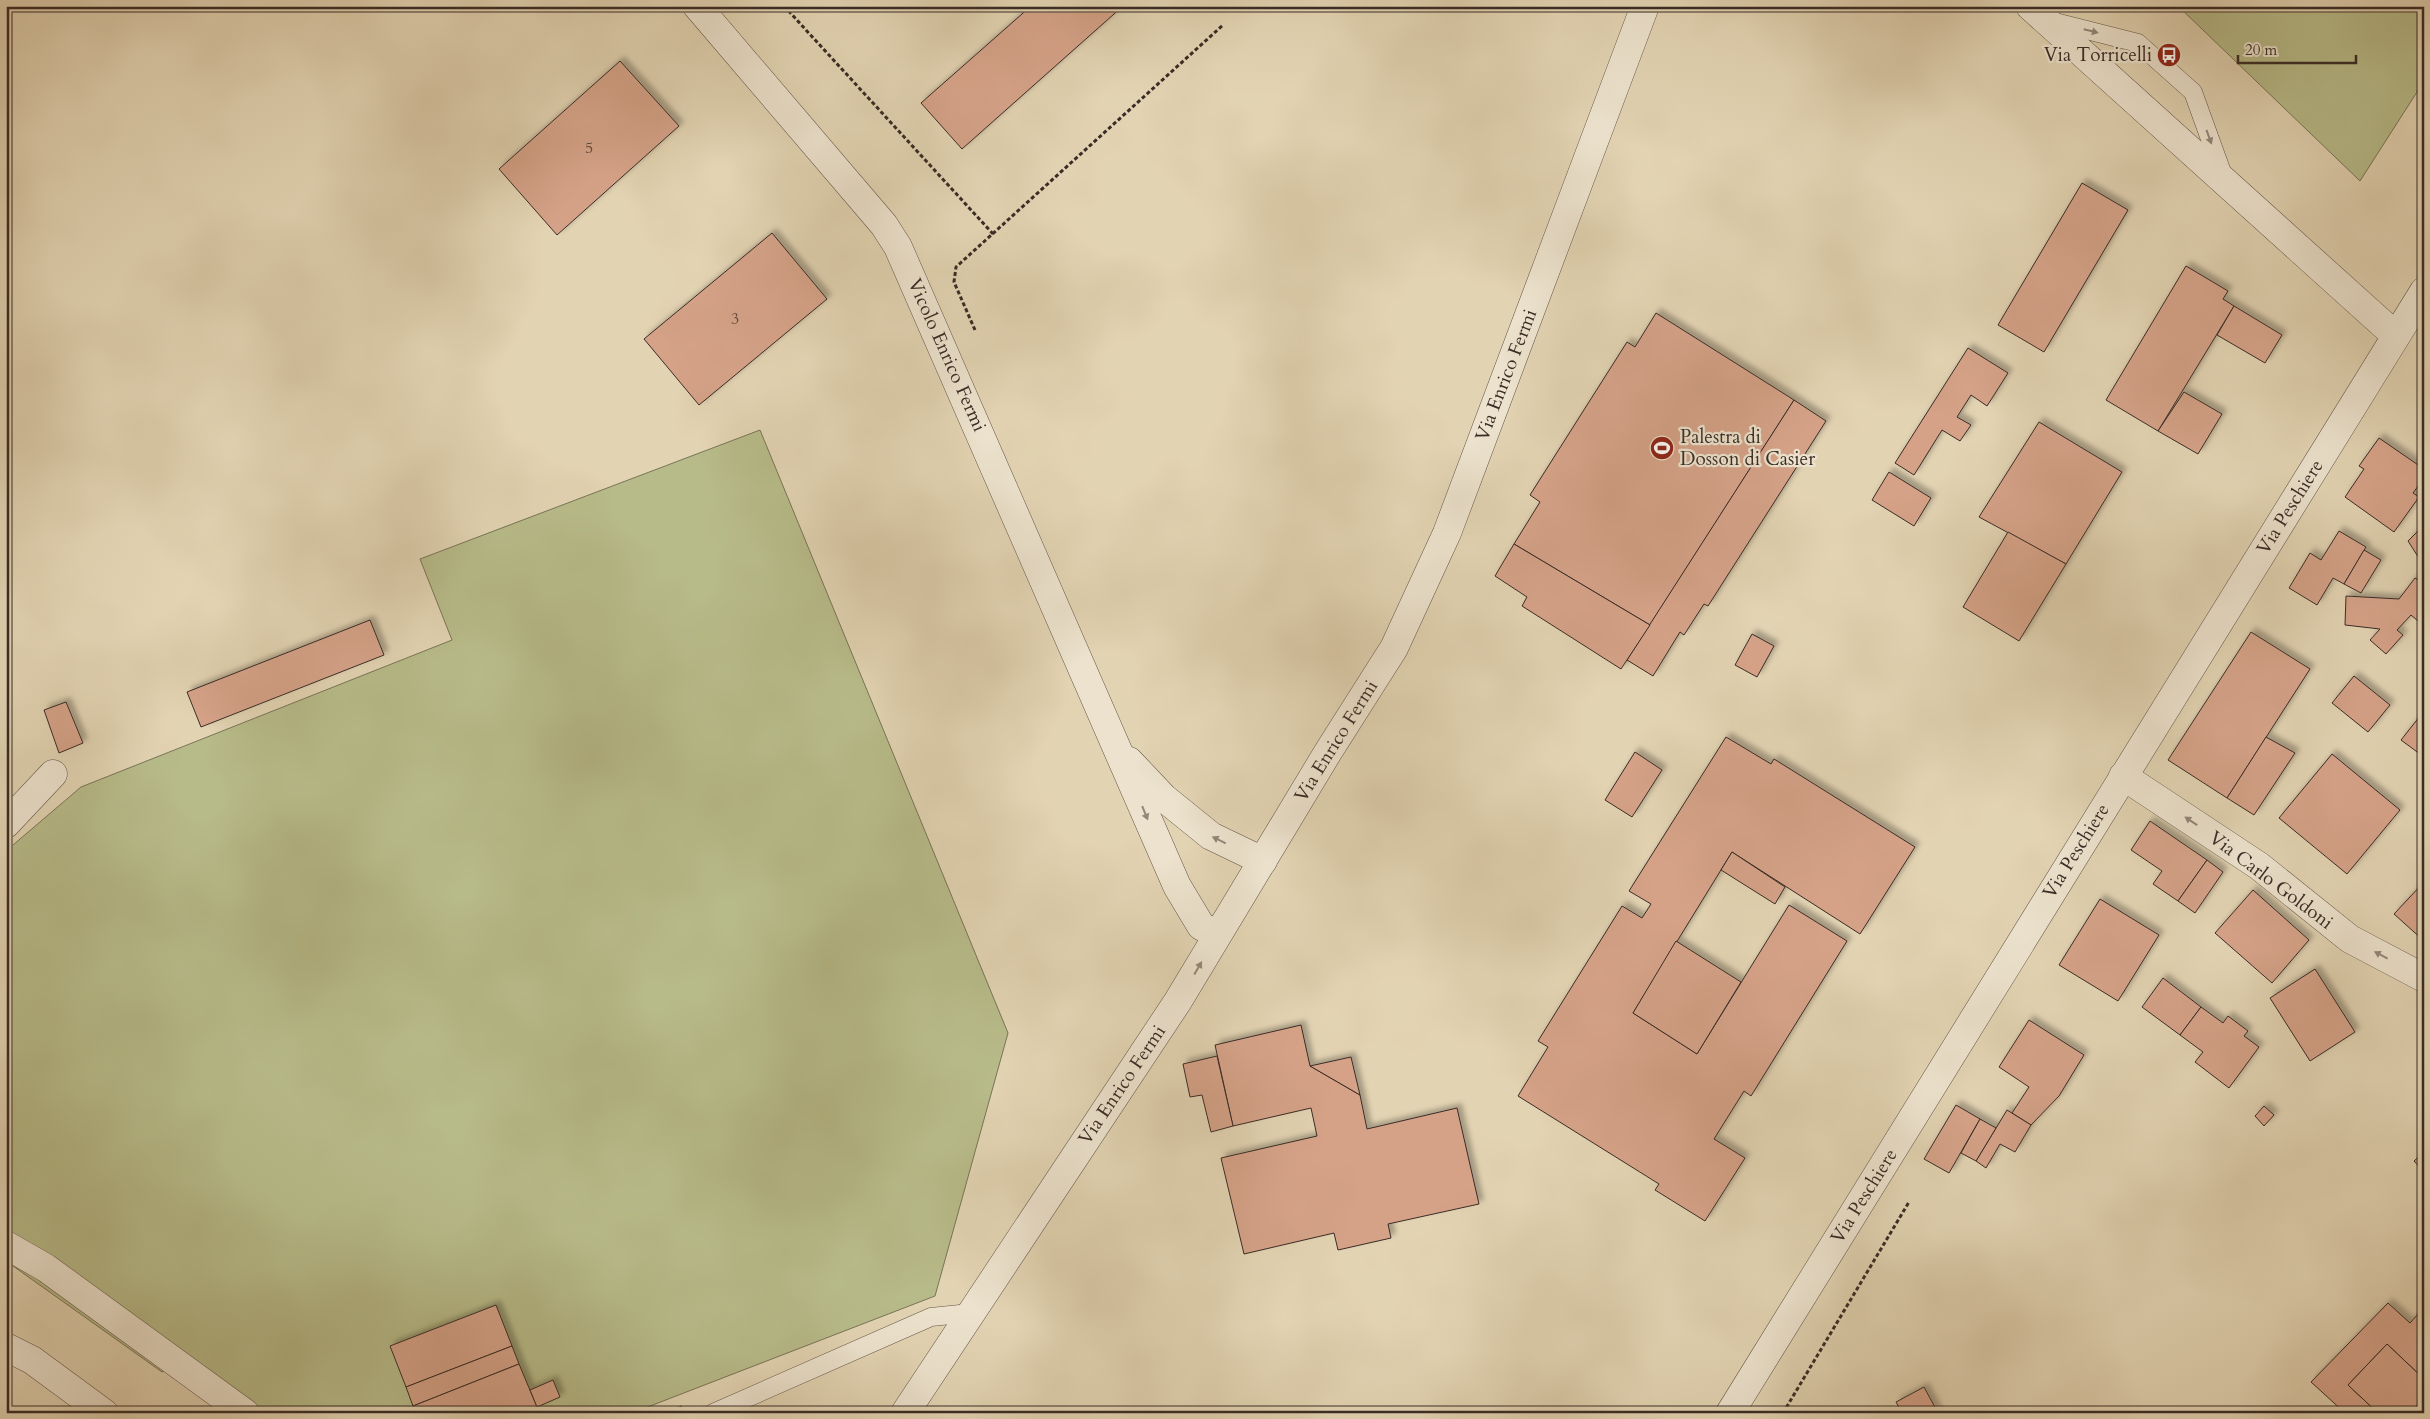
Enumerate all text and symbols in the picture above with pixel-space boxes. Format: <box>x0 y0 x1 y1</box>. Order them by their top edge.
one-way arrow <box>2083 27 2098 35</box>
scale bar <box>2238 32 2355 64</box>
text: 20 m <box>2245 40 2277 60</box>
place label: Via Torricelli <box>2044 42 2152 68</box>
bus stop icon: Via Torricelli <box>2156 42 2182 68</box>
one-way arrow <box>2206 129 2213 144</box>
house number: 5 <box>585 137 593 159</box>
street label: Vicolo Enrico Fermi <box>902 274 992 436</box>
street label: Via Enrico Fermi <box>1469 305 1543 445</box>
house number: 3 <box>731 308 739 330</box>
place label: Palestra di Dosson di Casier <box>1680 424 1815 472</box>
sports icon: Palestra di Dosson di Casier <box>1649 435 1675 461</box>
street label: Via Peschiere <box>2251 455 2329 559</box>
street label: Via Enrico Fermi <box>1288 675 1384 807</box>
street label: Via Peschiere <box>2037 799 2115 903</box>
one-way arrow <box>1141 806 1149 820</box>
one-way arrow <box>2185 816 2198 826</box>
street label: Via Carlo Goldoni <box>2204 825 2338 935</box>
one-way arrow <box>1212 836 1227 844</box>
one-way arrow <box>2373 951 2388 959</box>
one-way arrow <box>1193 961 1202 975</box>
street label: Via Enrico Fermi <box>1072 1020 1172 1150</box>
street label: Via Peschiere <box>1825 1144 1903 1248</box>

